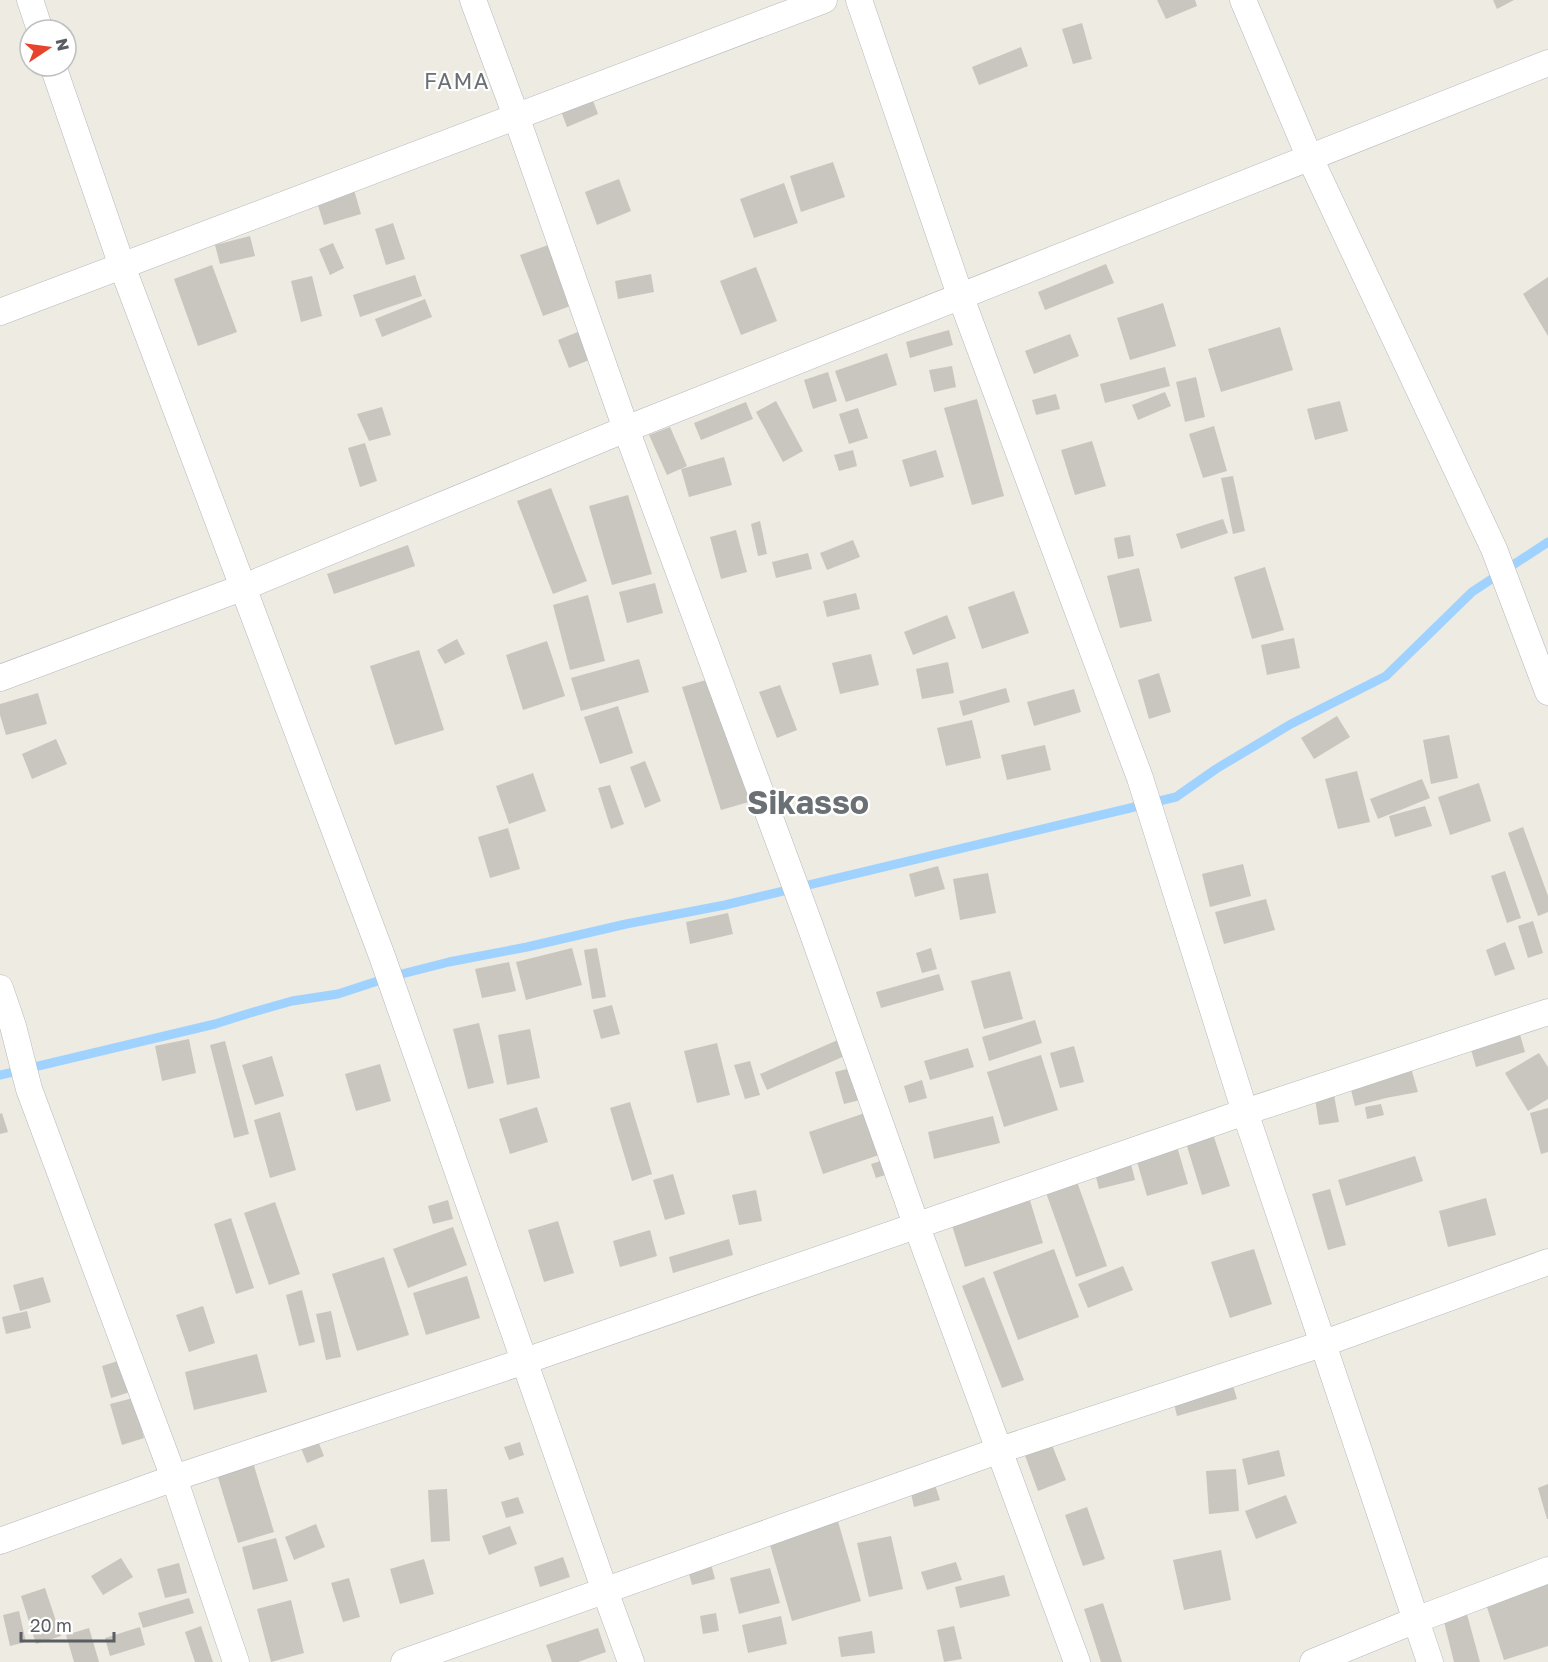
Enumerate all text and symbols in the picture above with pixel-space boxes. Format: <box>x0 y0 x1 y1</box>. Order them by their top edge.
north arrow <box>18 18 78 78</box>
text: N <box>52 36 74 53</box>
district label: FAMA <box>424 67 490 94</box>
district label: Sikasso <box>747 783 869 821</box>
scale bar <box>21 1605 114 1643</box>
text: 20 m <box>30 1614 72 1636</box>

